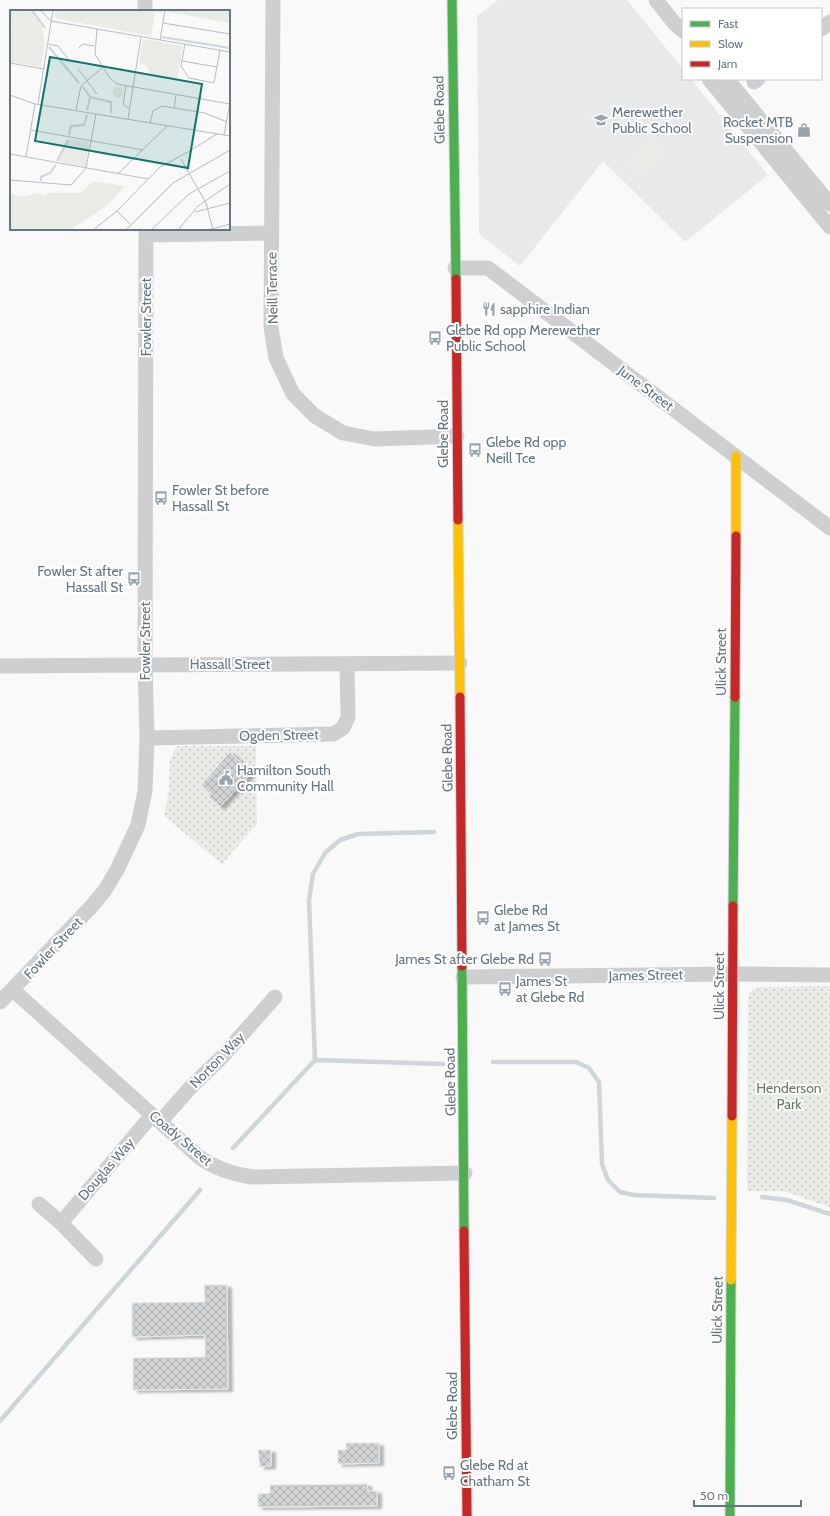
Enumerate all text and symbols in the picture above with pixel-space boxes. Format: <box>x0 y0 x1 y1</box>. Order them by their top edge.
legend <box>682 8 822 80</box>
inset map <box>10 10 230 230</box>
text: Fast <box>718 16 738 31</box>
text: Slow <box>718 36 743 51</box>
text: Jam <box>717 56 737 71</box>
street label: Glebe Road <box>429 76 449 144</box>
place label: Merewether Public School <box>612 103 692 137</box>
school or university icon: Merewether Public School <box>593 112 609 128</box>
place label: Rocket MTB Suspension <box>723 113 793 147</box>
shop icon: Rocket MTB Suspension <box>796 122 812 138</box>
street label: Neill Terrace <box>262 252 282 324</box>
street label: Fowler Street <box>137 278 155 356</box>
place label: sapphire Indian <box>500 300 590 318</box>
restaurant icon: sapphire Indian <box>481 301 497 317</box>
place label: Glebe Rd opp Merewether Public School <box>446 321 601 355</box>
bus stop icon: Glebe Rd opp Merewether Public School <box>427 330 443 346</box>
street label: June Street <box>614 361 678 415</box>
street label: Glebe Road <box>434 400 452 468</box>
place label: Glebe Rd opp Neill Tce <box>486 433 566 467</box>
bus stop icon: Glebe Rd opp Neill Tce <box>467 442 483 458</box>
place label: Fowler St before Hassall St <box>172 481 269 515</box>
bus stop icon: Fowler St before Hassall St <box>153 490 169 506</box>
place label: Fowler St after Hassall St <box>37 562 124 596</box>
bus stop icon: Fowler St after Hassall St <box>126 571 142 587</box>
street label: Fowler Street <box>136 602 154 680</box>
street label: Ulick Street <box>712 628 730 696</box>
street label: Hassall Street <box>190 655 271 673</box>
street label: Glebe Road <box>437 724 457 792</box>
street label: Ogden Street <box>239 725 319 745</box>
place label: Hamilton South Community Hall <box>237 761 335 795</box>
public building icon: Hamilton South Community Hall <box>218 770 234 786</box>
place label: Glebe Rd at James St <box>494 901 560 935</box>
bus stop icon: Glebe Rd at James St <box>475 910 491 926</box>
street label: Fowler Street <box>20 913 87 983</box>
place label: James St after Glebe Rd <box>394 950 534 968</box>
bus stop icon: James St after Glebe Rd <box>537 951 553 967</box>
street label: Ulick Street <box>710 952 728 1020</box>
street label: James Street <box>608 965 684 985</box>
place label: James St at Glebe Rd <box>515 972 584 1006</box>
bus stop icon: James St at Glebe Rd <box>497 981 513 997</box>
street label: Norton Way <box>186 1028 248 1092</box>
street label: Glebe Road <box>440 1048 460 1116</box>
park label: Henderson Park <box>756 1079 822 1113</box>
street label: Coady Street <box>146 1106 216 1170</box>
street label: Douglas Way <box>74 1134 138 1204</box>
street label: Ulick Street <box>707 1276 727 1344</box>
street label: Glebe Road <box>443 1372 461 1440</box>
place label: Glebe Rd at Chatham St <box>460 1456 530 1490</box>
bus stop icon: Glebe Rd at Chatham St <box>441 1465 457 1481</box>
scale bar <box>694 1482 801 1508</box>
text: 50 m <box>700 1488 728 1503</box>

